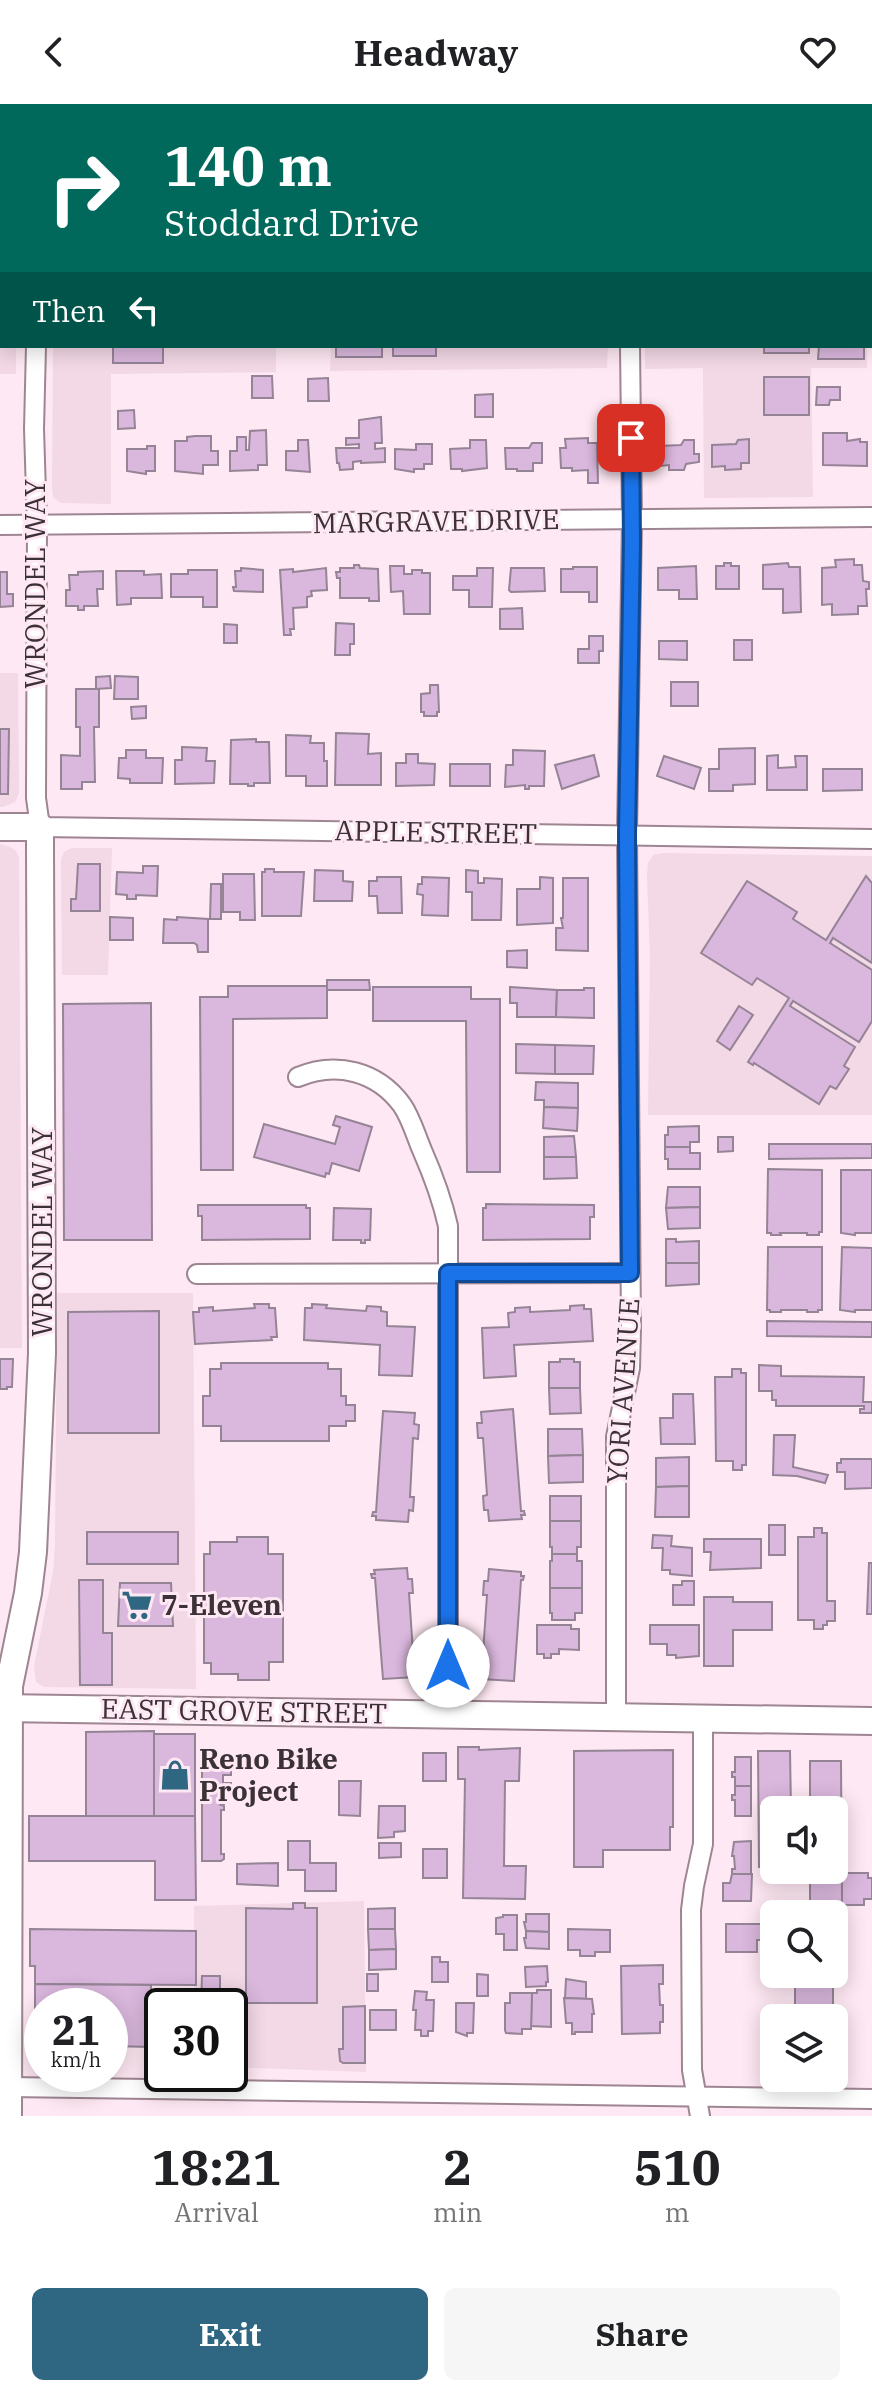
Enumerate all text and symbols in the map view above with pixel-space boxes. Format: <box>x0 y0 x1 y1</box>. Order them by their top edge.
text: Headway <box>354 29 518 76</box>
icon: back <box>32 30 76 74</box>
icon: heart <box>796 30 840 74</box>
text: 140 m <box>164 129 332 201</box>
icon: right <box>32 136 136 240</box>
text: Stoddard Drive <box>164 199 419 246</box>
icon: left <box>122 288 166 332</box>
text: Then <box>32 291 106 330</box>
pin <box>597 404 665 472</box>
icon: arrive <box>609 416 653 460</box>
street label: WRONDEL WAY <box>16 479 53 689</box>
street label: MARGRAVE DRIVE <box>312 500 560 541</box>
street label: APPLE STREET <box>334 811 538 852</box>
street label: WRONDEL WAY <box>23 1127 60 1337</box>
street label: YORI AVENUE <box>598 1297 647 1485</box>
place label: 7-Eleven <box>161 1586 282 1623</box>
supermarket icon: 7-Eleven <box>120 1588 154 1622</box>
position arrow <box>406 1624 490 1708</box>
street label: EAST GROVE STREET <box>100 1690 388 1731</box>
place label: Reno Bike Project <box>199 1740 338 1809</box>
shop icon: Reno Bike Project <box>158 1758 192 1792</box>
map controls <box>760 1796 848 2092</box>
button: sound <box>760 1796 848 1884</box>
button: search <box>760 1900 848 1988</box>
speed limit sign: 30 <box>144 1988 248 2092</box>
text: 21 <box>52 2004 100 2056</box>
button: layers <box>760 2004 848 2092</box>
text: km/h <box>51 2046 101 2073</box>
text: 18:21 <box>152 2136 281 2198</box>
text: 2 <box>443 2136 472 2198</box>
text: 510 <box>634 2136 720 2198</box>
text: Arrival <box>174 2195 259 2229</box>
text: min <box>433 2195 482 2229</box>
text: m <box>665 2195 690 2229</box>
button: Exit <box>32 2288 428 2380</box>
button: Share <box>444 2288 840 2380</box>

